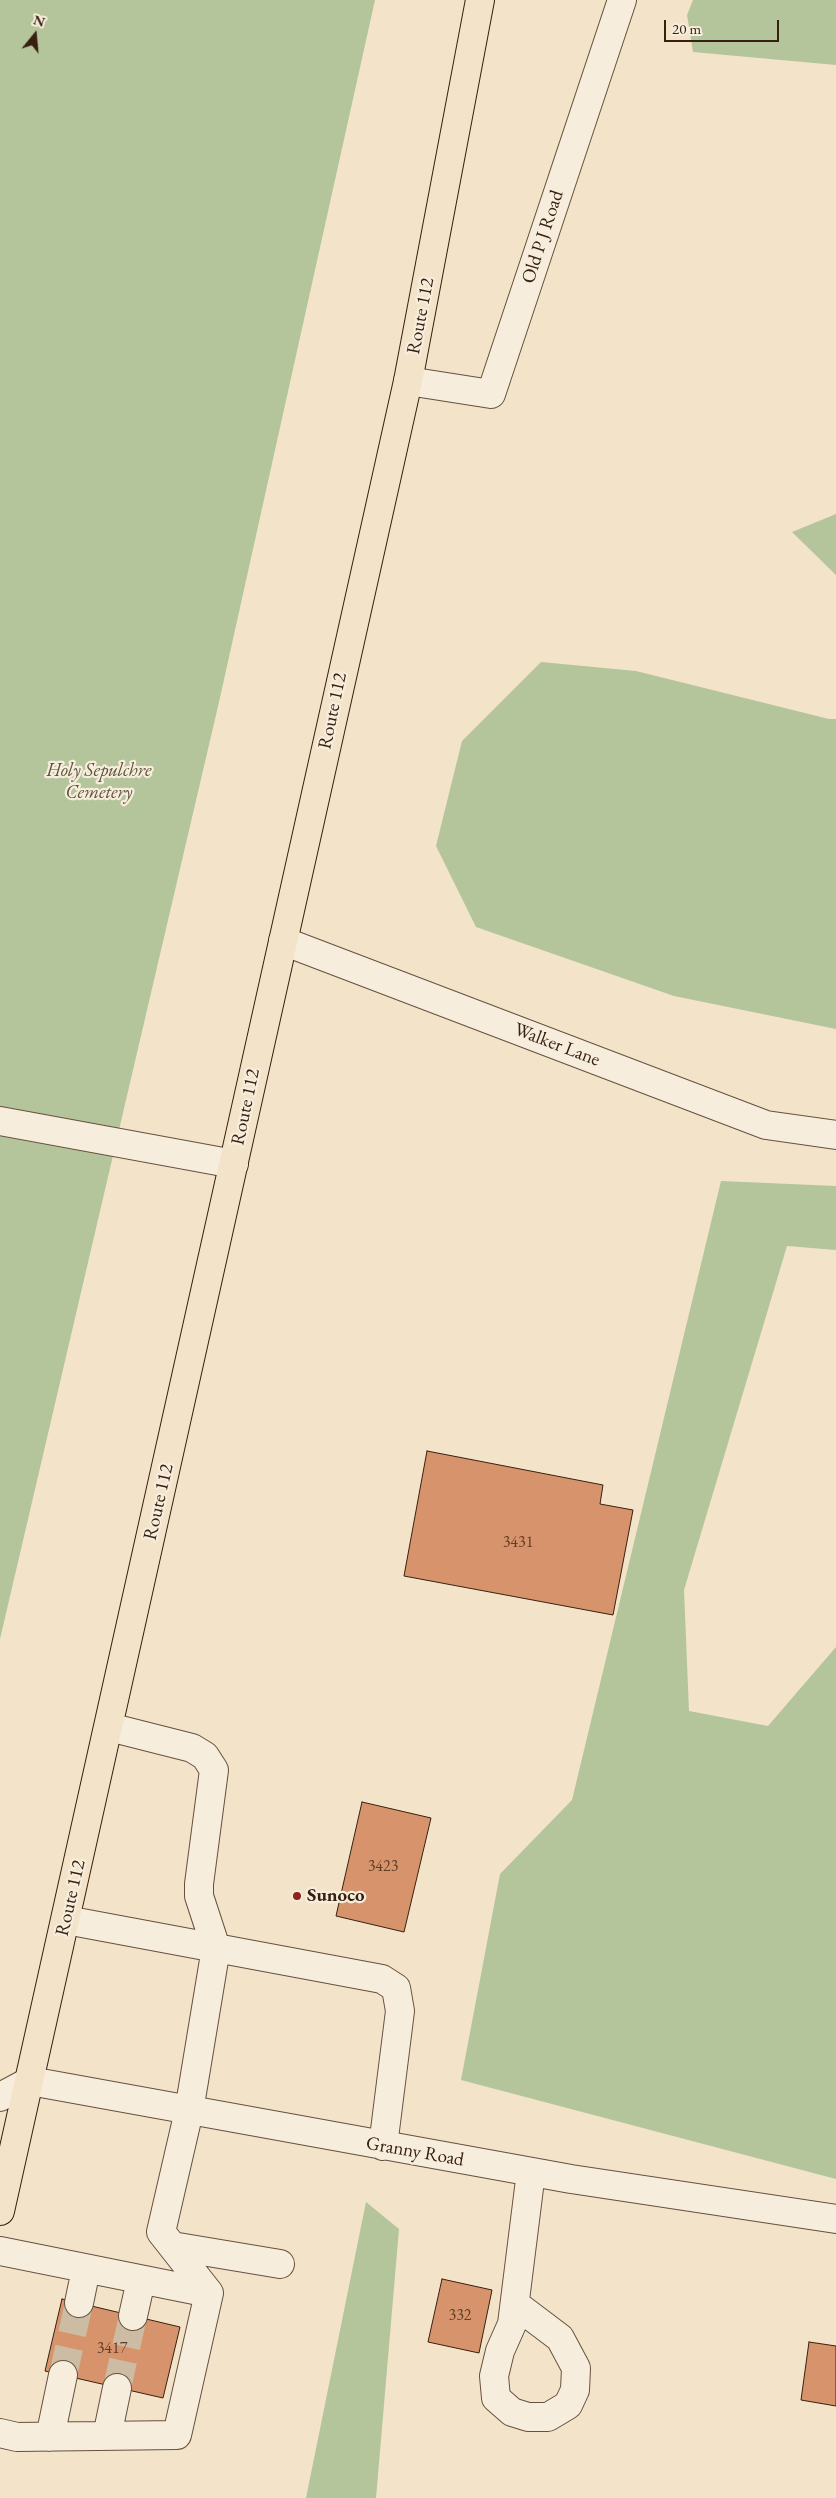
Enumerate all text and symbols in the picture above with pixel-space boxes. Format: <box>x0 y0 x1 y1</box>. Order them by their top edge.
north arrow <box>10 10 60 60</box>
text: N <box>31 10 47 31</box>
scale bar <box>666 10 781 42</box>
text: 20 m <box>672 19 701 38</box>
street label: Old P J Road <box>517 187 569 287</box>
street label: Route 112 <box>402 276 440 356</box>
street label: Route 112 <box>314 671 352 751</box>
park label: Holy Sepulchre Cemetery <box>47 760 151 804</box>
street label: Walker Lane <box>511 1018 603 1072</box>
street label: Route 112 <box>227 1067 265 1147</box>
street label: Route 112 <box>139 1462 179 1542</box>
house number: 3431 <box>503 1533 533 1553</box>
house number: 3423 <box>368 1857 398 1877</box>
street label: Route 112 <box>51 1858 91 1938</box>
place label: Sunoco <box>307 1885 364 1907</box>
marker: Sunoco <box>291 1890 303 1902</box>
street label: Granny Road <box>364 2132 466 2172</box>
house number: 332 <box>448 2306 472 2326</box>
house number: 3417 <box>97 2339 127 2359</box>

